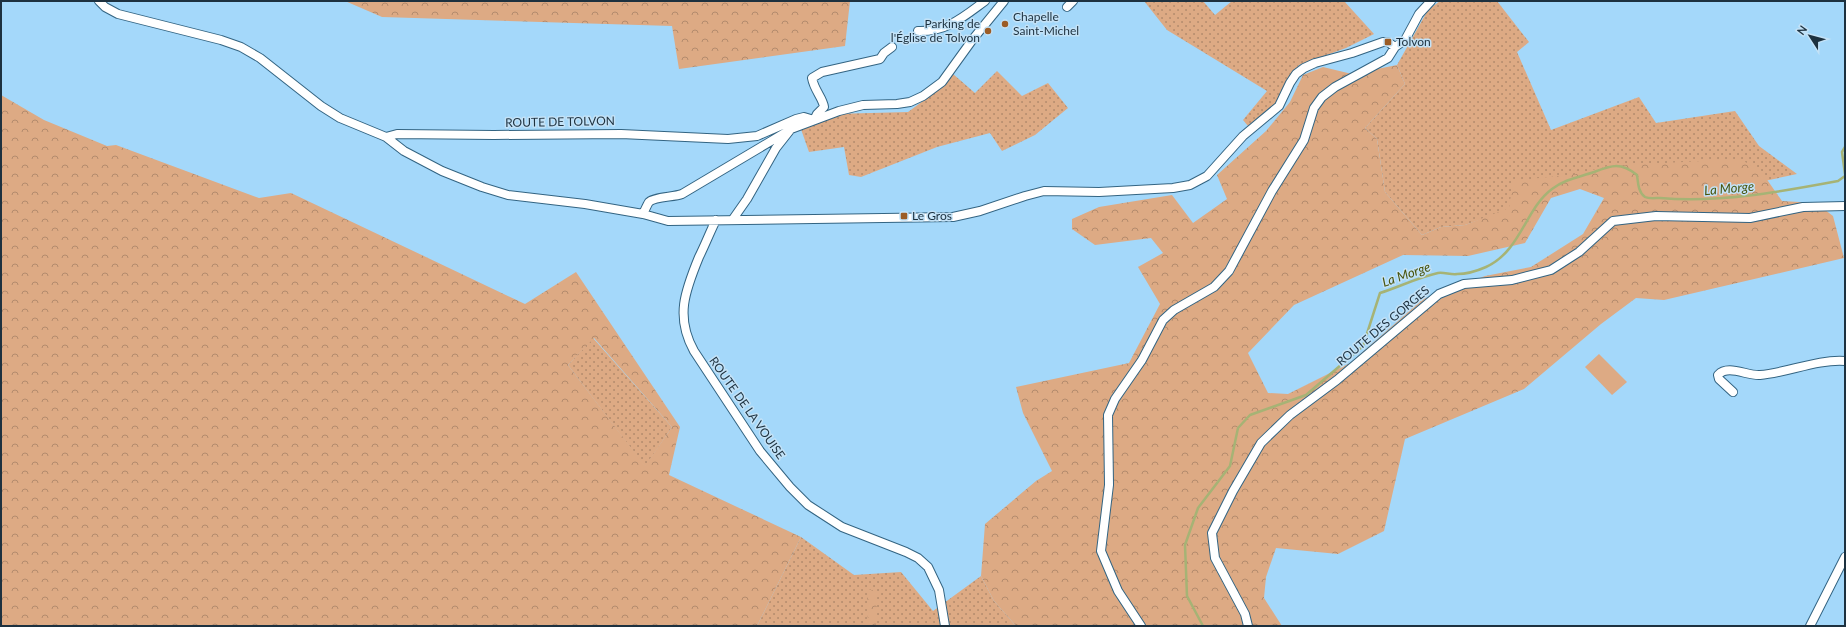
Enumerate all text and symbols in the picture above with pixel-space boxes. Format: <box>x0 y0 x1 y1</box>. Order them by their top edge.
place label: Chapelle Saint-Michel <box>1013 9 1079 38</box>
place label: Parking de l'Église de Tolvon <box>891 16 980 45</box>
north arrow <box>1790 16 1830 56</box>
marker: Chapelle Saint-Michel <box>1000 19 1010 29</box>
text: N <box>1794 23 1809 37</box>
marker: Parking de l'Église de Tolvon <box>983 26 993 36</box>
place label: Tolvon <box>1396 34 1431 49</box>
marker: Tolvon <box>1383 37 1393 47</box>
street label: ROUTE DE TOLVON <box>505 113 615 130</box>
water label: La Morge <box>1703 178 1755 198</box>
place label: Le Gros <box>912 208 952 223</box>
marker: Le Gros <box>899 211 909 221</box>
water label: La Morge <box>1380 258 1432 290</box>
street label: ROUTE DES GORGES <box>1333 282 1432 369</box>
street label: ROUTE DE LA VOUISE <box>706 354 788 462</box>

